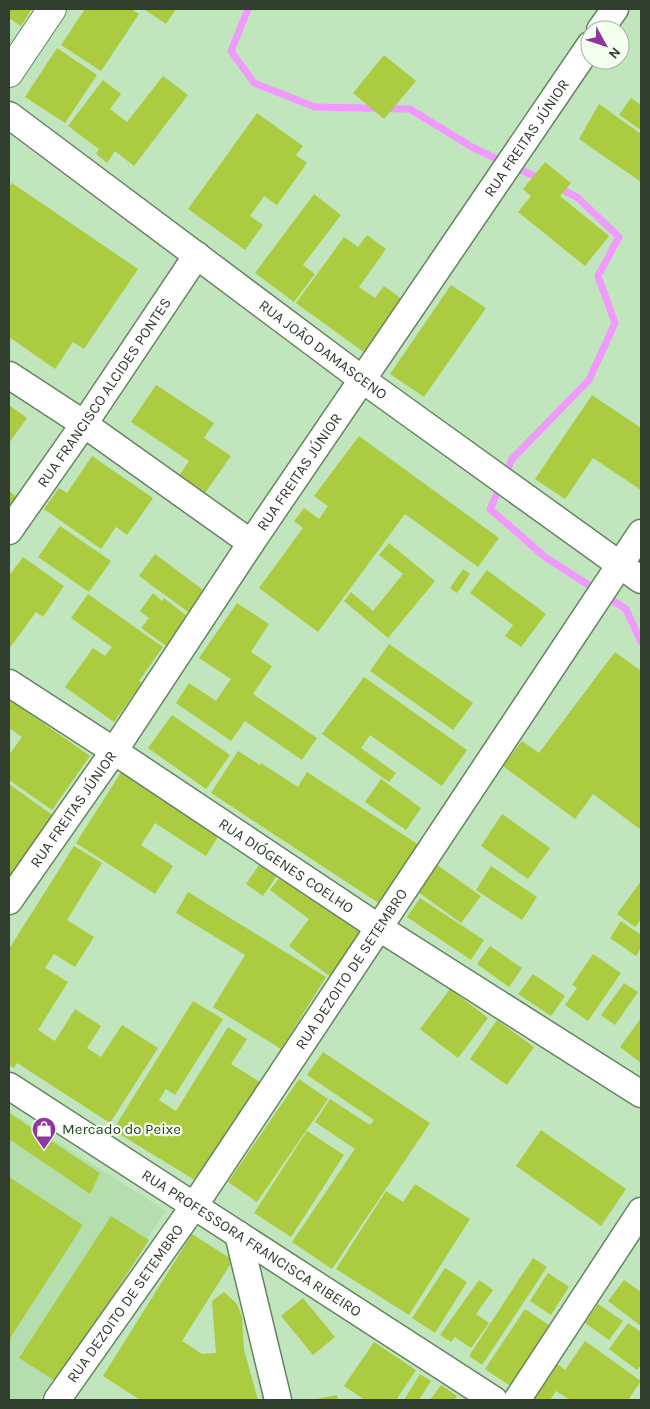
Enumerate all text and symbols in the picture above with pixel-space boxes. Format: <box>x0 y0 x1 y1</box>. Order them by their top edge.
north arrow <box>580 20 630 70</box>
text: N <box>605 44 624 62</box>
street label: RUA FREITAS JÚNIOR <box>480 76 573 200</box>
street label: RUA FRANCISCO ALCIDES PONTES <box>33 294 175 491</box>
street label: RUA JOÃO DAMASCENO <box>255 296 391 403</box>
street label: RUA FREITAS JÚNIOR <box>253 410 346 534</box>
street label: RUA FREITAS JÚNIOR <box>26 747 120 871</box>
street label: RUA DIÓGENES COELHO <box>215 814 357 917</box>
street label: RUA DEZOITO DE SETEMBRO <box>292 885 411 1053</box>
shop icon: Mercado do Peixe <box>31 1116 57 1150</box>
place label: Mercado do Peixe <box>62 1120 181 1138</box>
street label: RUA PROFESSORA FRANCISCA RIBEIRO <box>138 1165 365 1321</box>
street label: RUA DEZOITO DE SETEMBRO <box>63 1221 187 1386</box>

